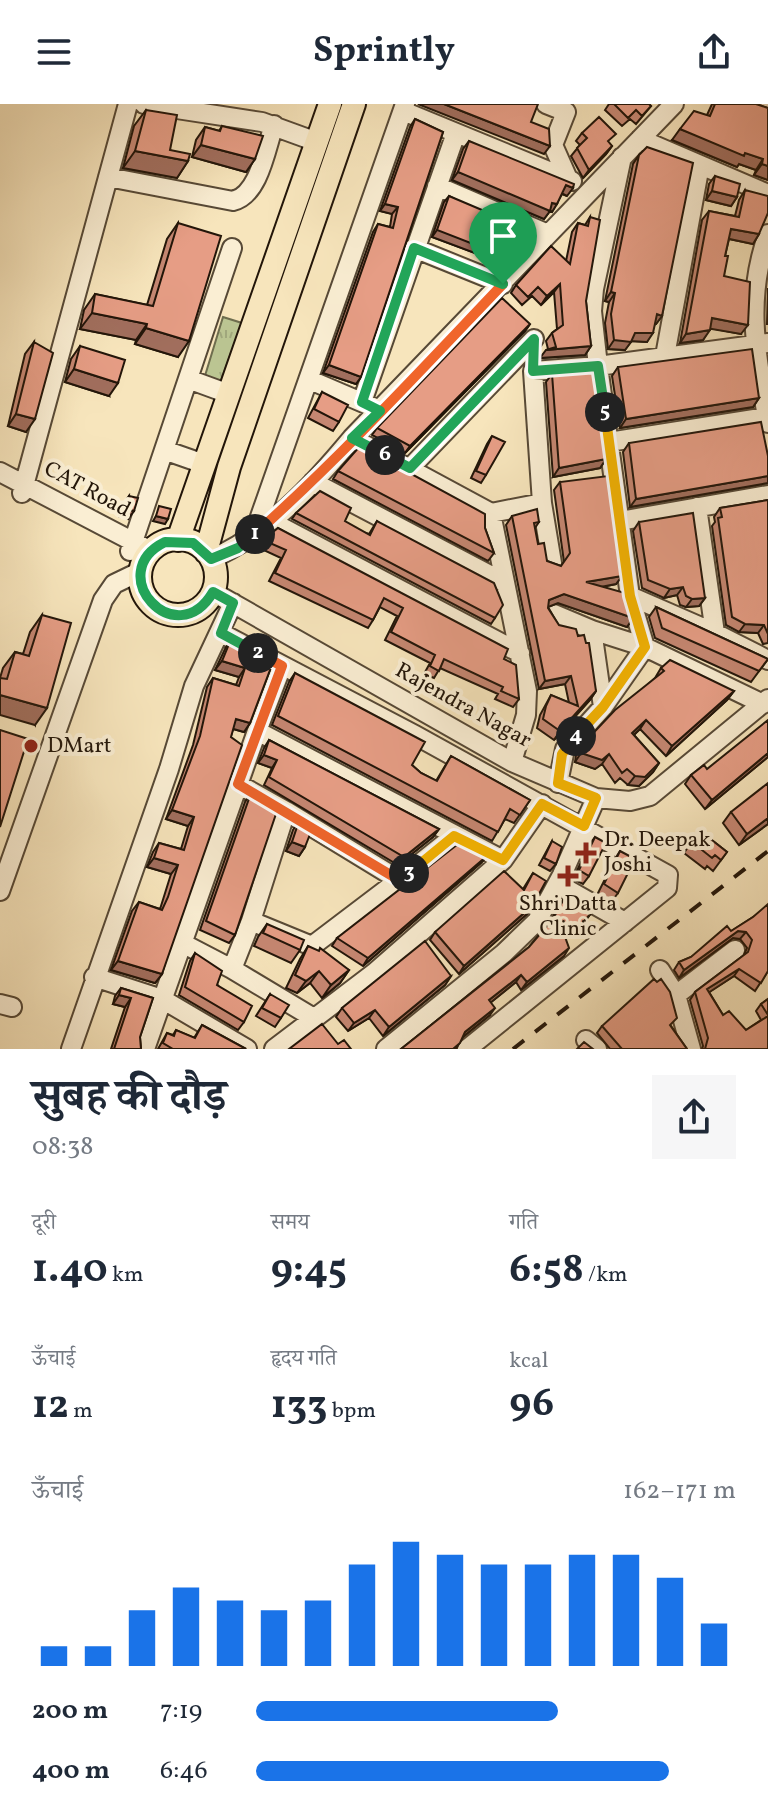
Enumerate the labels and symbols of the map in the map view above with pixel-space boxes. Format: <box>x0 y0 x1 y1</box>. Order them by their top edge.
pin <box>469 202 537 284</box>
pin: 5 <box>585 392 625 432</box>
pin: 6 <box>365 435 405 475</box>
street label: CAT Road <box>38 454 136 526</box>
pin: 1 <box>235 514 275 554</box>
pin: 2 <box>238 633 278 673</box>
street label: Rajendra Nagar <box>389 656 537 756</box>
pin: 4 <box>556 716 596 756</box>
place label: DMart <box>47 731 112 762</box>
marker: DMart <box>22 737 40 755</box>
place label: Dr. Deepak Joshi <box>604 825 710 881</box>
marker: Dr. Deepak Joshi <box>575 842 597 864</box>
pin: 3 <box>389 853 429 893</box>
marker: Shri Datta Clinic <box>557 865 579 887</box>
place label: Shri Datta Clinic <box>519 889 617 945</box>

